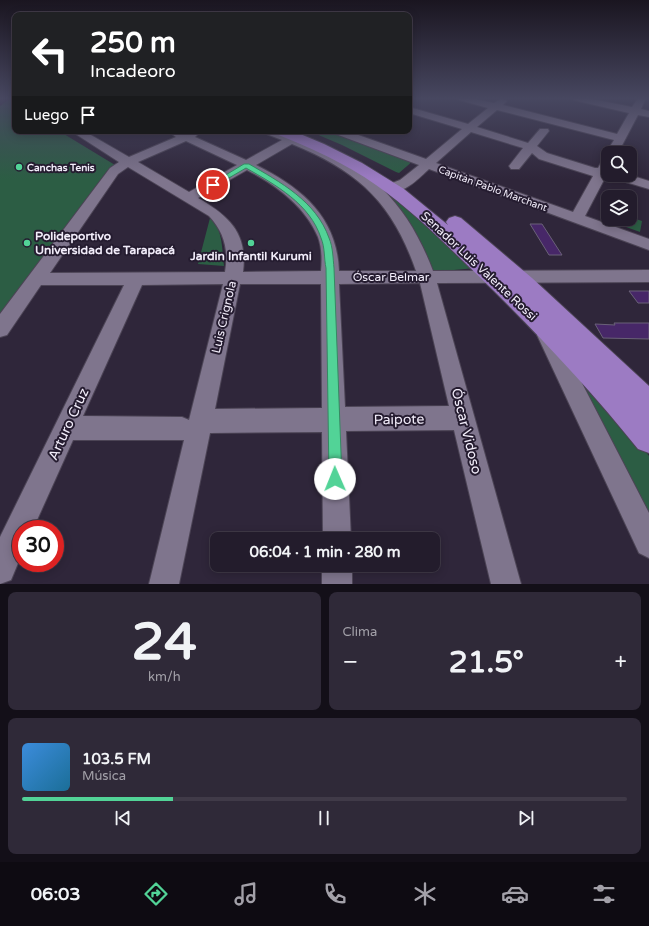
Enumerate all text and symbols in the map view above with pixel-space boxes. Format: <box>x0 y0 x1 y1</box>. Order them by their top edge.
text: 250 m <box>90 26 176 60</box>
icon: left <box>24 28 76 80</box>
text: Incadeoro <box>90 60 176 82</box>
icon: arrive <box>77 104 99 126</box>
text: Luego <box>24 106 69 124</box>
map controls <box>601 146 637 226</box>
button: search <box>601 146 637 182</box>
marker: Canchas Tenis <box>14 162 24 172</box>
place label: Canchas Tenis <box>27 162 95 174</box>
street label: Capitán Pablo Marchant <box>437 164 549 214</box>
pin <box>196 168 230 202</box>
icon: arrive <box>202 174 224 196</box>
button: layers <box>601 190 637 226</box>
street label: Senador Luis Valente Rossi <box>418 209 540 323</box>
place label: Polideportivo Universidad de Tarapacá <box>35 229 175 258</box>
marker: Polideportivo Universidad de Tarapacá <box>22 238 32 248</box>
marker: Jardin Infantil Kurumi <box>246 238 256 248</box>
place label: Jardin Infantil Kurumi <box>189 249 312 263</box>
street label: Óscar Belmar <box>353 270 430 284</box>
street label: Luis Crignola <box>209 279 239 355</box>
street label: Arturo Cruz <box>44 386 93 463</box>
street label: Óscar Vidoso <box>448 386 485 476</box>
street label: Paipote <box>373 411 425 428</box>
position arrow <box>314 458 356 500</box>
speed limit sign: 30 <box>12 520 64 572</box>
text: 06:04 · 1 min · 280 m <box>250 543 400 561</box>
text: 24 <box>132 611 197 674</box>
text: Clima <box>343 624 377 640</box>
text: 21.5° <box>449 644 524 681</box>
text: − <box>343 649 358 675</box>
text: + <box>615 649 627 675</box>
text: km/h <box>148 669 181 685</box>
text: 103.5 FM <box>82 750 151 768</box>
text: Música <box>82 768 126 784</box>
icon: previous <box>112 807 134 829</box>
icon: pause <box>313 807 335 829</box>
icon: next <box>515 807 537 829</box>
icon: directions <box>142 880 170 908</box>
icon: music <box>232 880 260 908</box>
icon: phone <box>321 880 349 908</box>
icon: climate <box>411 880 439 908</box>
icon: car <box>501 880 529 908</box>
icon: filters <box>590 880 618 908</box>
text: 06:03 <box>31 883 81 905</box>

